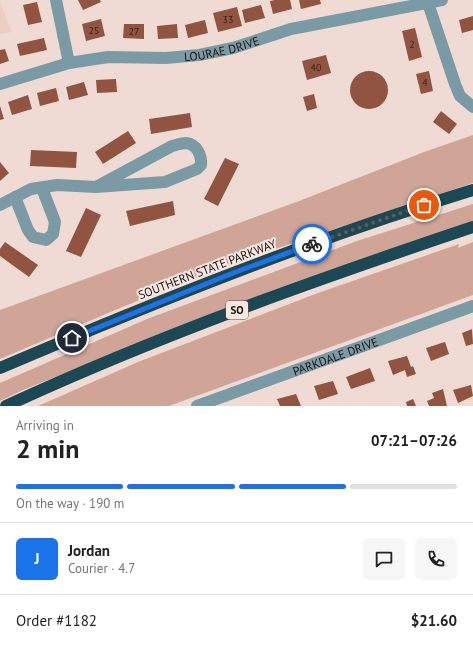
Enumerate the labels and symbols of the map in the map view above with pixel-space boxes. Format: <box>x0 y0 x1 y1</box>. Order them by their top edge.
house number: 33 <box>223 13 233 26</box>
house number: 25 <box>89 24 99 37</box>
house number: 27 <box>129 25 139 38</box>
street label: LOURAE DRIVE <box>183 32 261 64</box>
house number: 2 <box>409 38 415 51</box>
house number: 40 <box>311 61 322 74</box>
house number: 4 <box>422 76 428 89</box>
pin <box>407 188 441 222</box>
courier <box>292 224 332 264</box>
street label: SOUTHERN STATE PARKWAY <box>136 236 278 302</box>
road number: SO <box>226 301 248 319</box>
pin <box>55 321 89 355</box>
street label: PARKDALE DRIVE <box>290 334 380 378</box>

